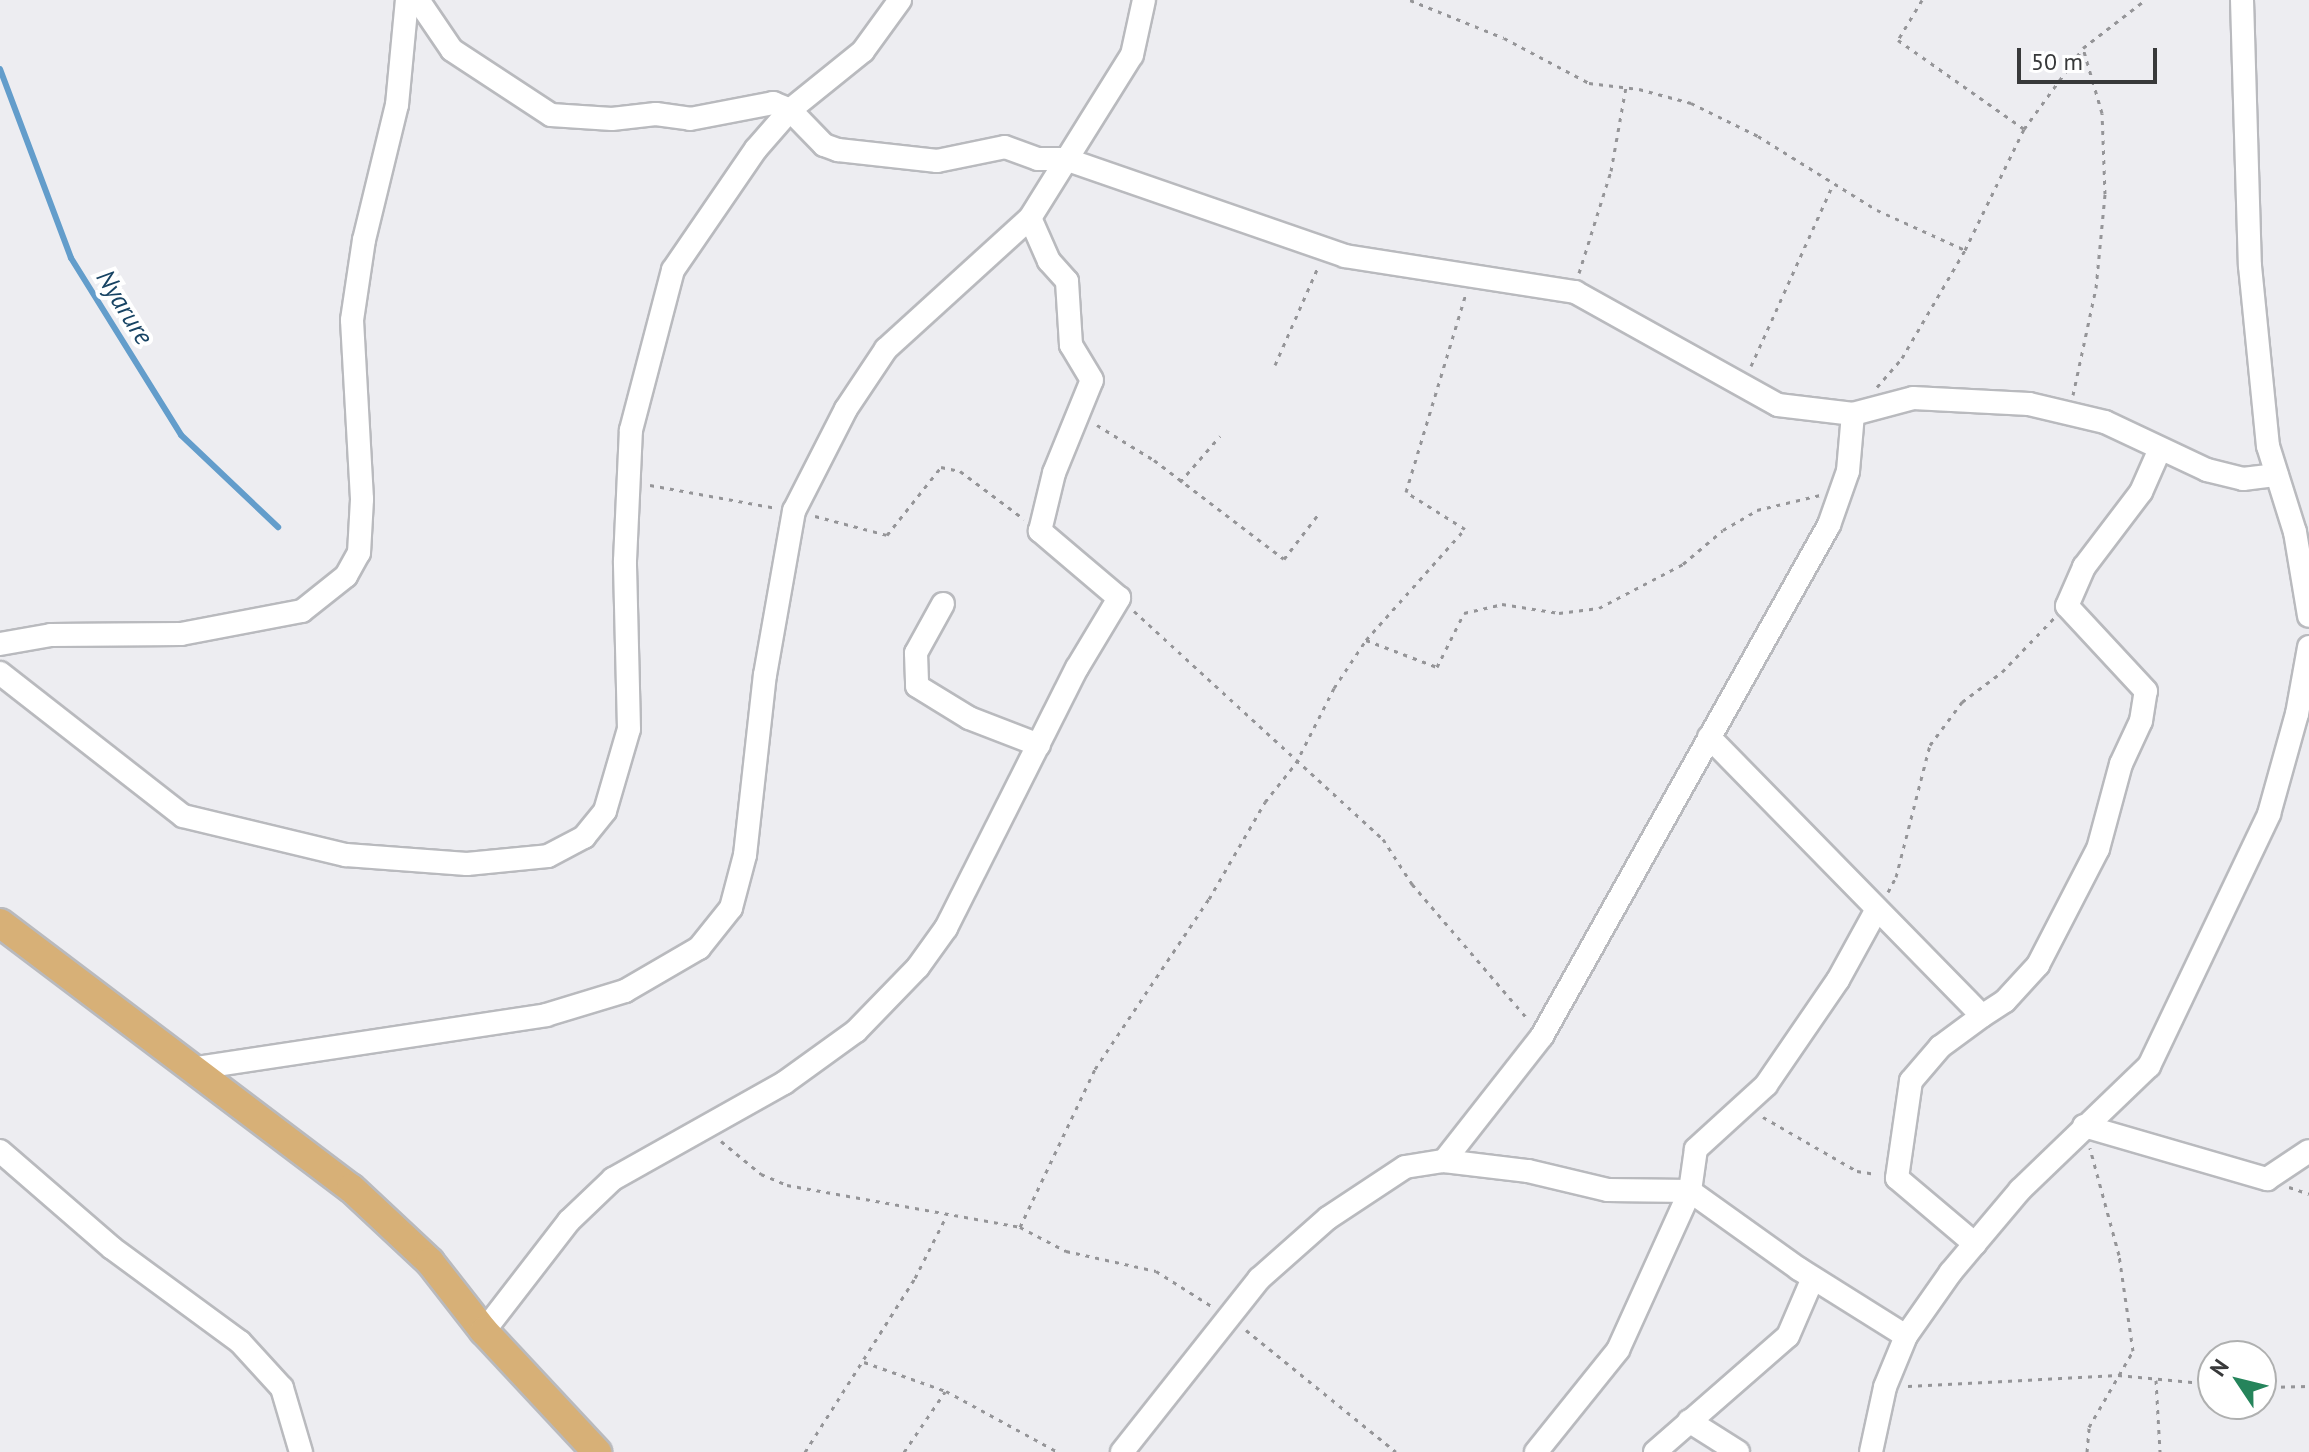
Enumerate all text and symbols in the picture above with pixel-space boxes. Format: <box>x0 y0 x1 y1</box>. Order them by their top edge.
scale bar <box>2021 32 2161 82</box>
text: 50 m <box>2031 46 2083 77</box>
water label: Nyarure <box>90 264 160 350</box>
north arrow <box>2197 1340 2277 1420</box>
text: N <box>2203 1353 2235 1381</box>

